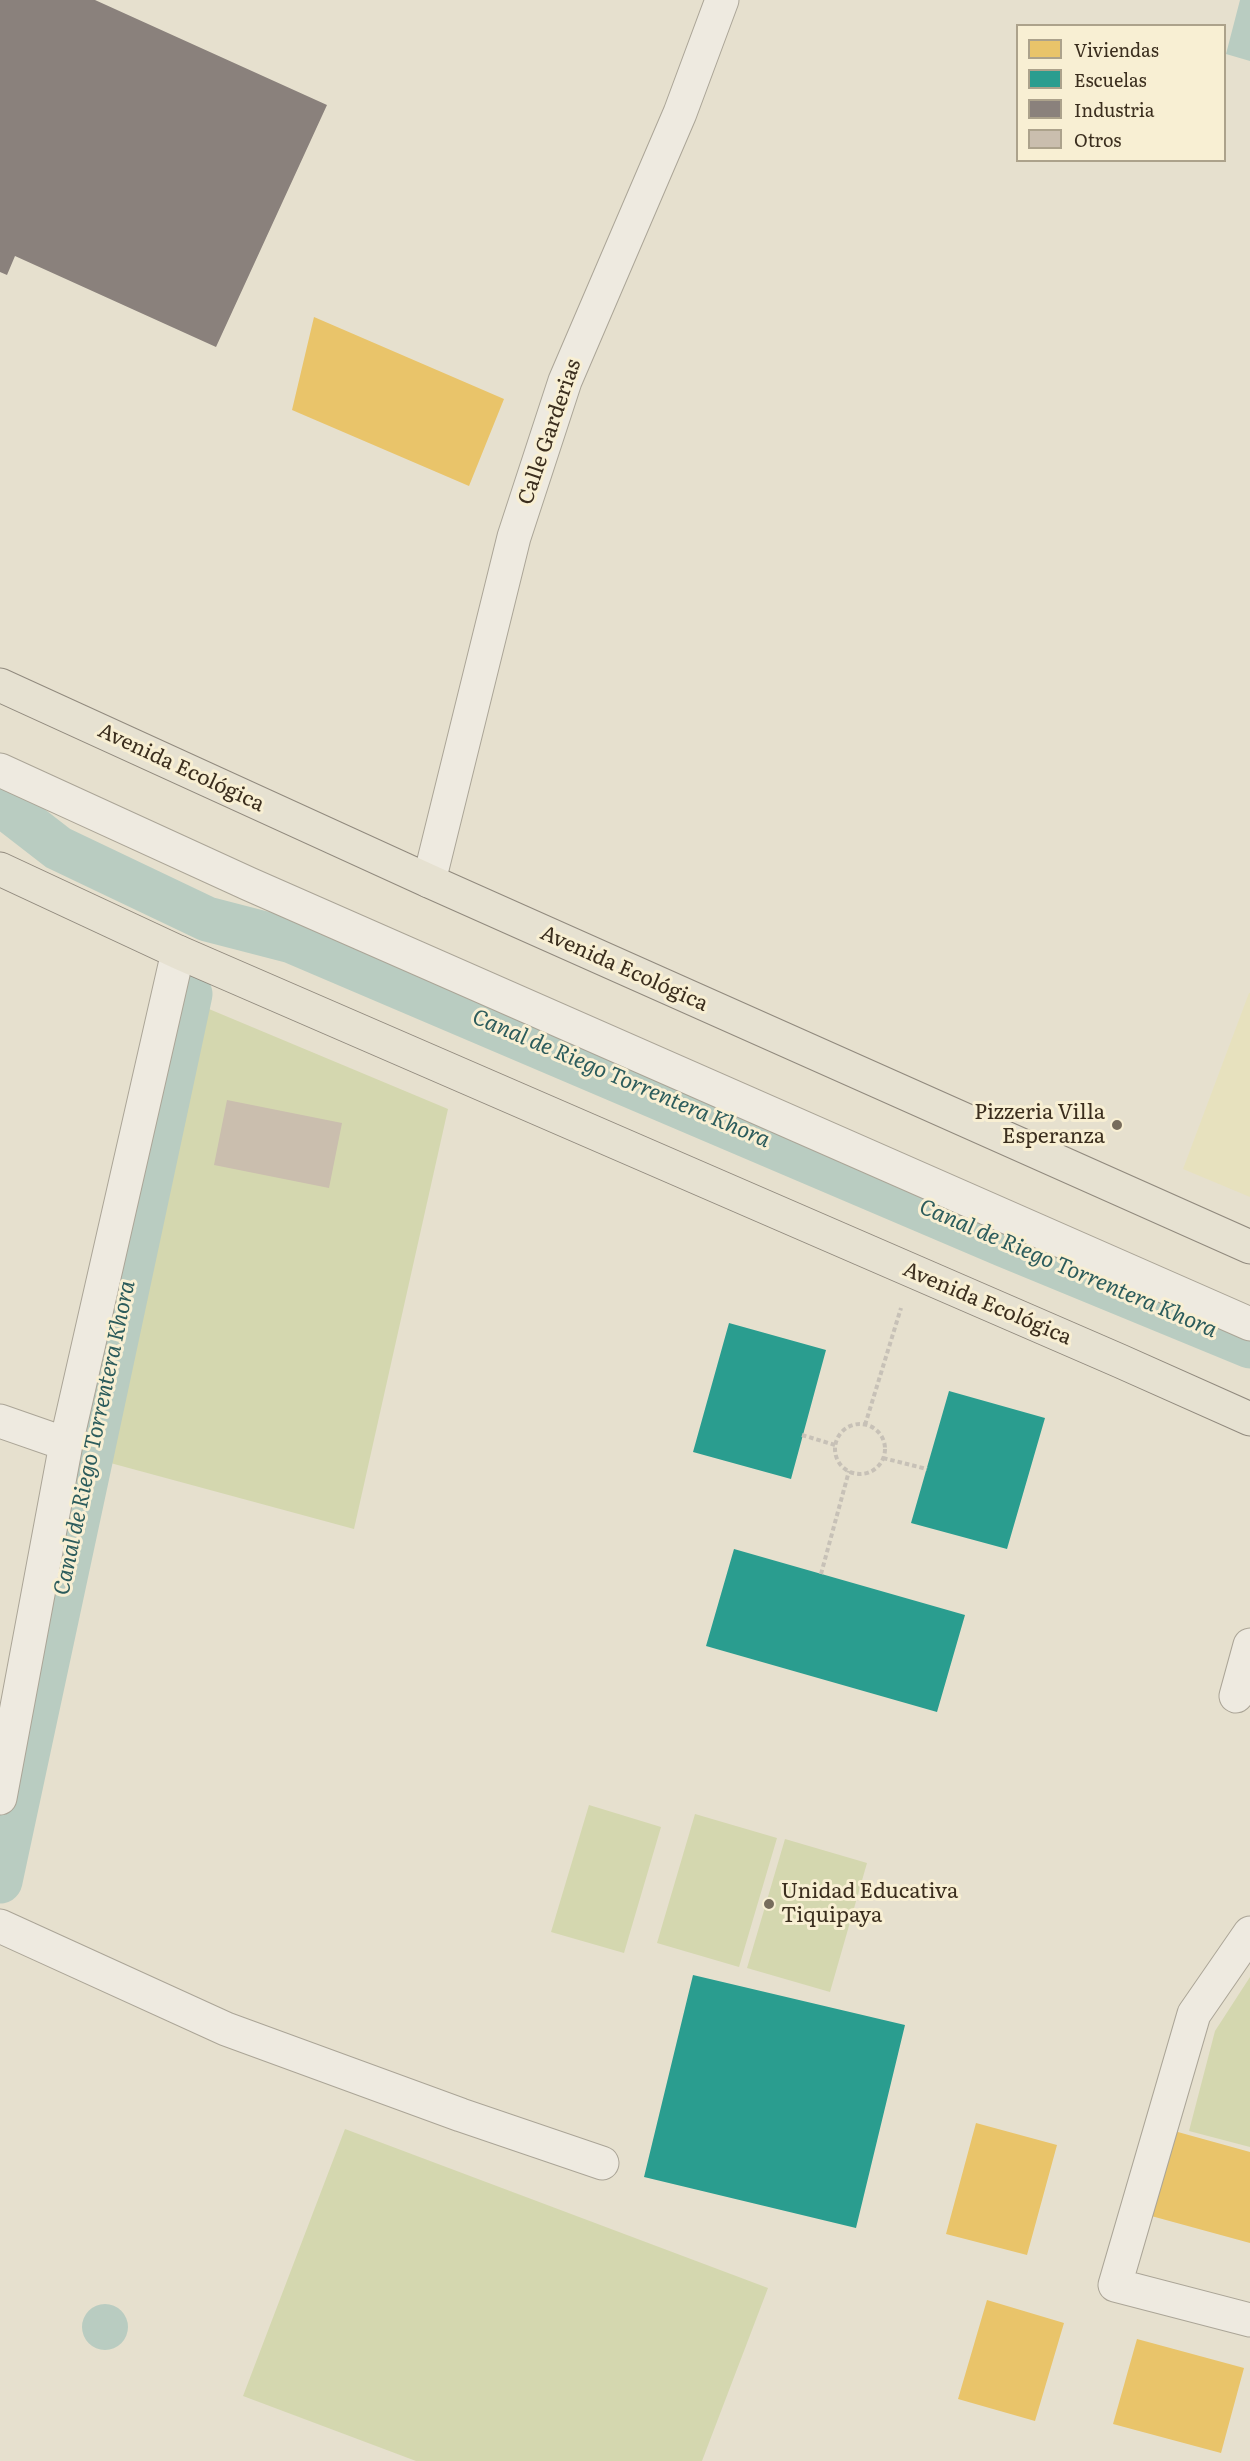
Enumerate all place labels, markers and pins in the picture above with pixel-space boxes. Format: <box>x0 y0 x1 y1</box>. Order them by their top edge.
place label: Pizzeria Villa Esperanza <box>974 1100 1105 1150</box>
marker: Pizzeria Villa Esperanza <box>1110 1118 1124 1132</box>
place label: Unidad Educativa Tiquipaya <box>781 1879 958 1929</box>
marker: Unidad Educativa Tiquipaya <box>762 1897 776 1911</box>

